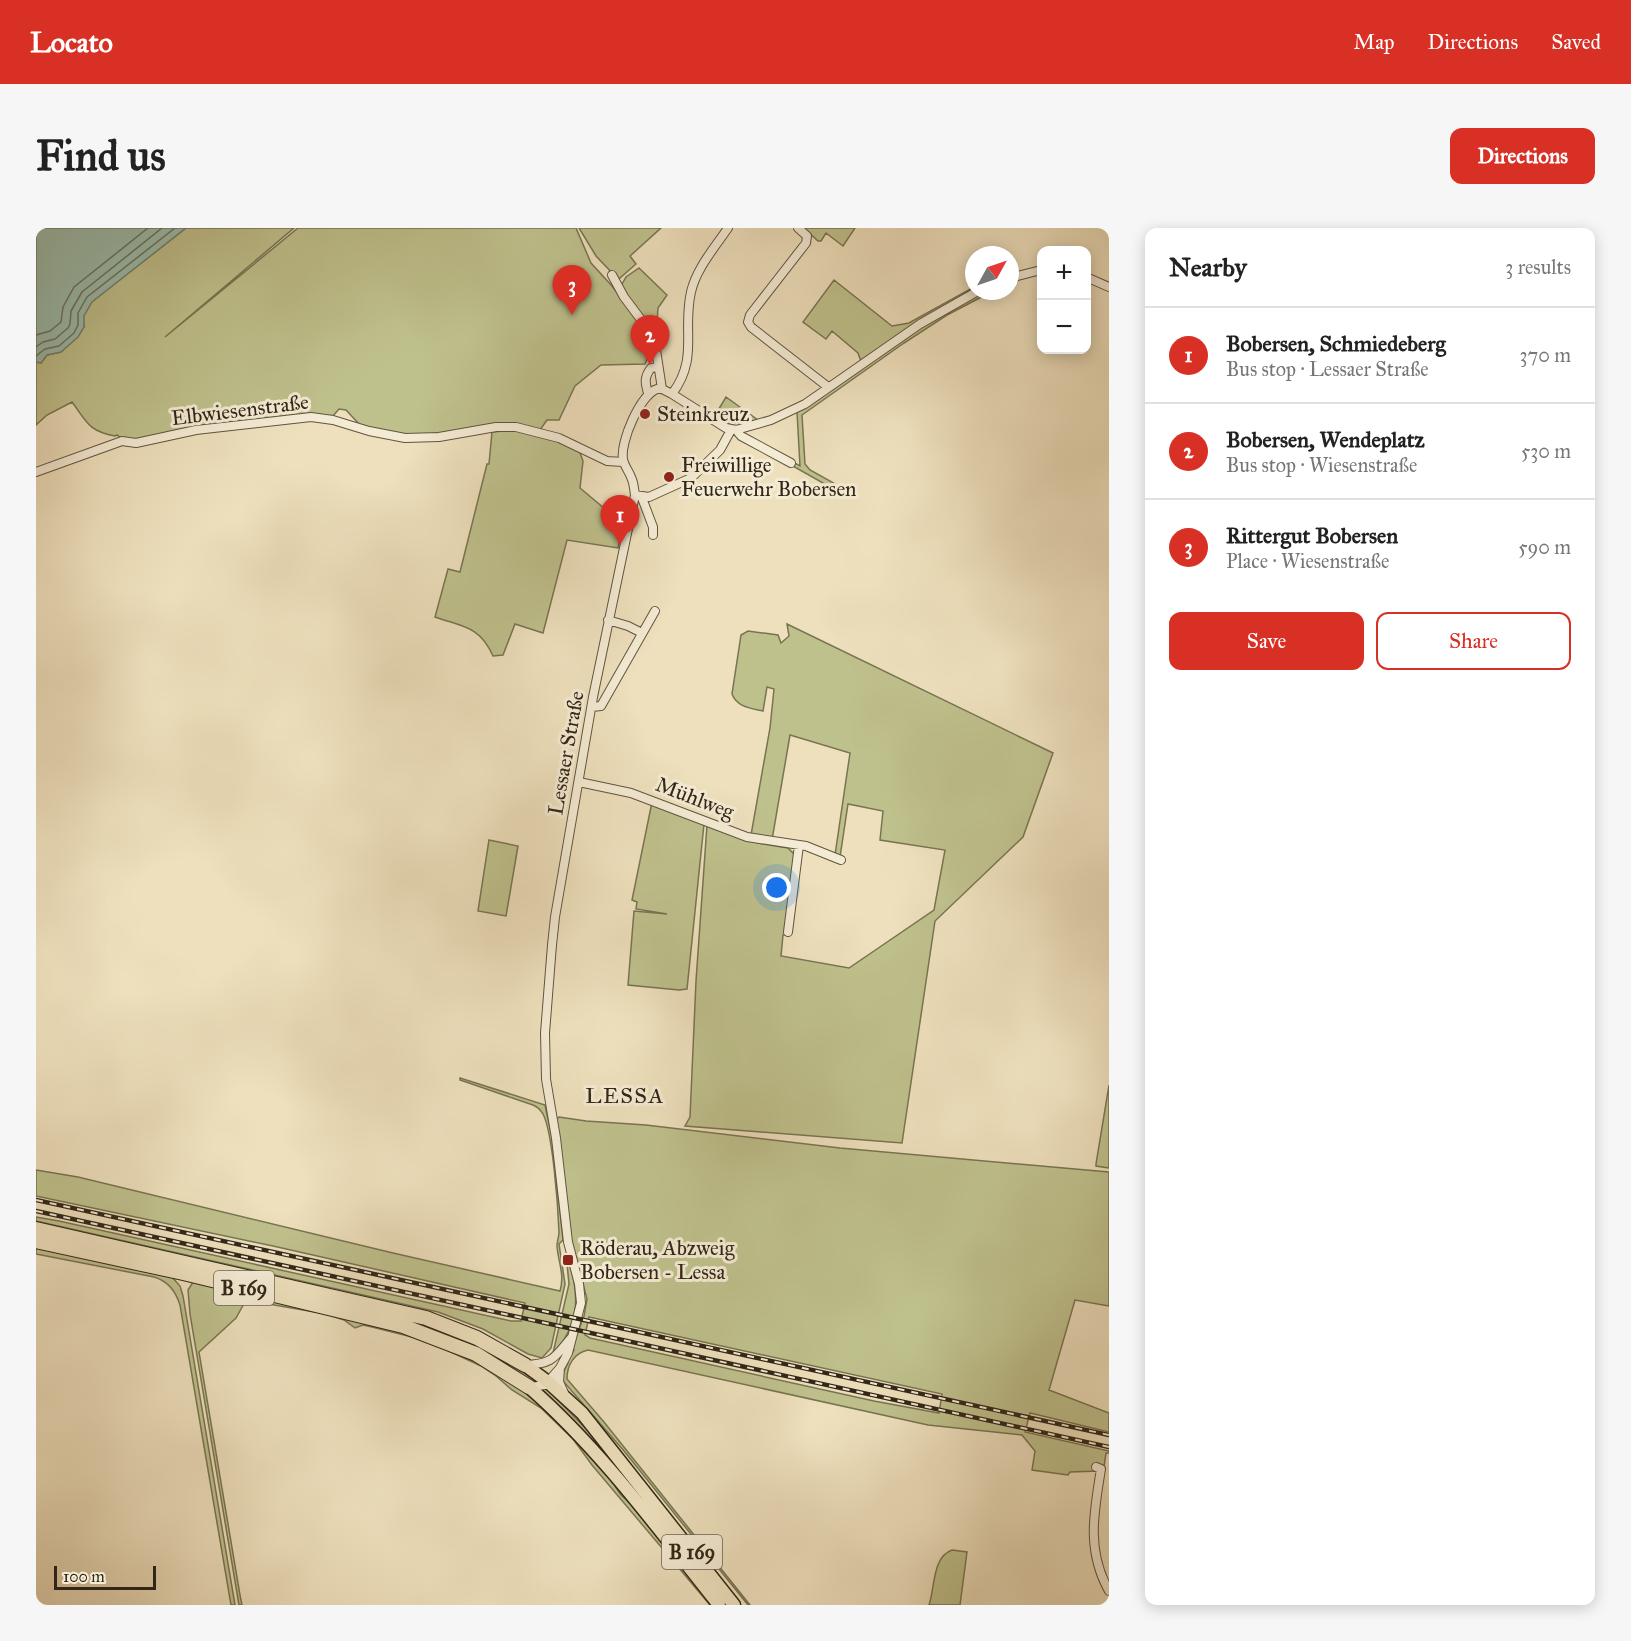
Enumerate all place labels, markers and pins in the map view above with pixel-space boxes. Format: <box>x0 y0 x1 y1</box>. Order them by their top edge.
pin: 3 <box>552 266 592 315</box>
pin: 2 <box>630 316 670 365</box>
place label: Steinkreuz <box>657 401 750 427</box>
marker: Steinkreuz <box>638 407 652 421</box>
place label: Freiwillige Feuerwehr Bobersen <box>681 452 857 502</box>
marker: Freiwillige Feuerwehr Bobersen <box>662 470 676 484</box>
pin: 1 <box>600 496 640 545</box>
place label: Röderau, Abzweig Bobersen - Lessa <box>580 1235 735 1285</box>
marker: Röderau, Abzweig Bobersen - Lessa <box>561 1253 575 1267</box>

